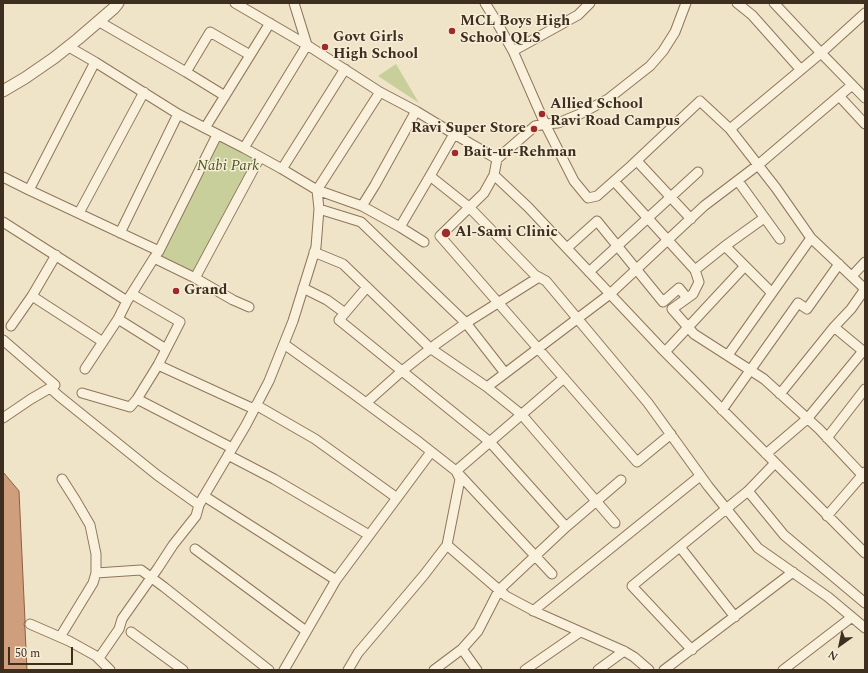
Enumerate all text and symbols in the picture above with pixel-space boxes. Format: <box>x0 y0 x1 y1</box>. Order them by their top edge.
place label: MCL Boys High School QLS <box>460 13 570 48</box>
marker: MCL Boys High School QLS <box>447 26 457 36</box>
place label: Govt Girls High School <box>333 29 418 64</box>
marker: Govt Girls High School <box>320 42 330 52</box>
place label: Allied School Ravi Road Campus <box>550 96 680 131</box>
marker: Allied School Ravi Road Campus <box>537 109 547 119</box>
place label: Ravi Super Store <box>411 120 526 138</box>
marker: Ravi Super Store <box>529 124 539 134</box>
place label: Bait-ur-Rehman <box>463 144 577 162</box>
marker: Bait-ur-Rehman <box>450 148 460 158</box>
park label: Nabi Park <box>197 158 259 176</box>
place label: Al-Sami Clinic <box>455 224 558 242</box>
marker: Al-Sami Clinic <box>440 227 452 239</box>
place label: Grand <box>184 282 228 300</box>
marker: Grand <box>171 286 181 296</box>
north arrow <box>820 625 860 665</box>
scale bar <box>10 639 75 665</box>
text: 50 m <box>15 644 40 663</box>
text: N <box>825 646 842 665</box>

